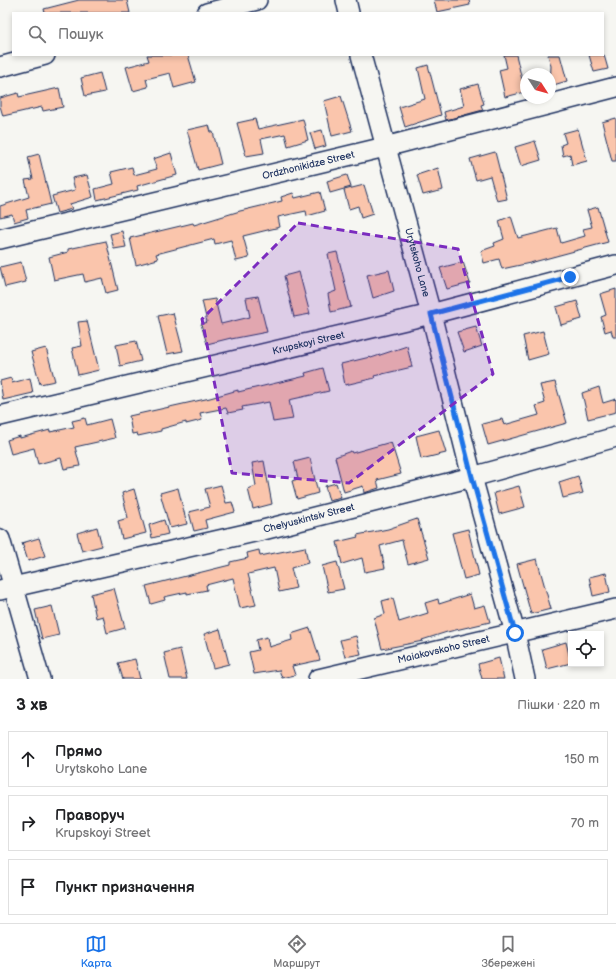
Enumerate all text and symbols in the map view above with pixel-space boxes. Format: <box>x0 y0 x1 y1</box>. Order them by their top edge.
search box <box>12 12 604 56</box>
icon: search <box>26 23 48 45</box>
text: Пошук <box>58 25 104 44</box>
north arrow <box>520 68 556 104</box>
street label: Ordzhonikidze Street <box>261 149 356 182</box>
street label: Urytskoho Lane <box>402 227 432 298</box>
route end <box>561 268 579 286</box>
street label: Krupskoyi Street <box>271 329 346 357</box>
street label: Chelyuskintsiv Street <box>262 501 356 536</box>
route start <box>506 624 524 642</box>
map controls <box>568 631 604 667</box>
button: locate <box>568 631 604 667</box>
street label: Maiakovskoho Street <box>396 633 491 666</box>
text: 3 хв <box>16 695 48 715</box>
text: Пішки · 220 m <box>517 697 600 713</box>
text: Прямо <box>55 742 102 761</box>
icon: ahead <box>17 748 39 770</box>
text: 150 m <box>565 751 599 767</box>
text: Urytskoho Lane <box>55 761 147 777</box>
text: Праворуч <box>55 806 125 825</box>
icon: right <box>17 812 39 834</box>
text: 70 m <box>571 815 599 831</box>
text: Krupskoyi Street <box>55 825 151 841</box>
icon: arrive <box>17 876 39 898</box>
text: Пункт призначення <box>55 878 195 897</box>
tab: Карта <box>81 933 112 970</box>
tab: Маршрут <box>273 933 320 970</box>
tab: Збережені <box>482 933 535 970</box>

